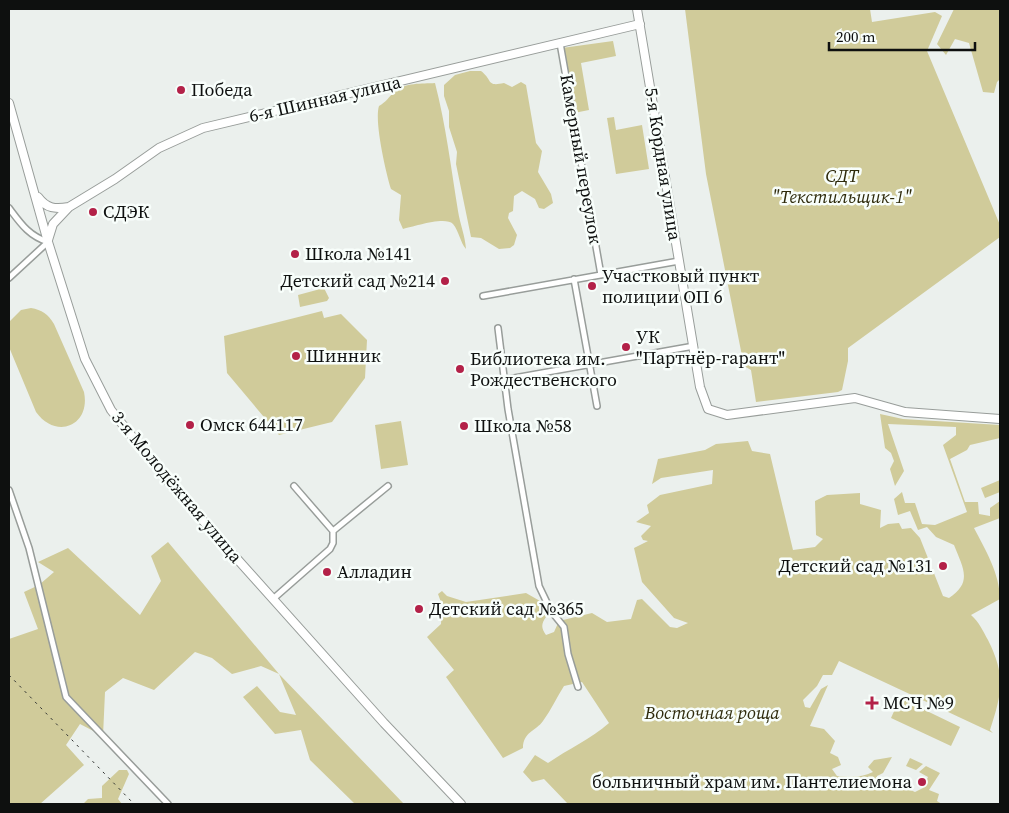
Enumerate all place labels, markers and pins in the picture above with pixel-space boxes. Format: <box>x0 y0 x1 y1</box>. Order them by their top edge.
place label: Победа <box>191 77 253 102</box>
marker: Победа <box>175 84 187 96</box>
place label: СДЭК <box>103 199 149 224</box>
marker: СДЭК <box>87 206 99 218</box>
place label: Школа №141 <box>305 241 412 266</box>
marker: Школа №141 <box>289 248 301 260</box>
place label: Участковый пункт полиции ОП 6 <box>602 263 760 309</box>
place label: Детский сад №214 <box>280 268 435 293</box>
marker: Детский сад №214 <box>439 275 451 287</box>
marker: Участковый пункт полиции ОП 6 <box>586 280 598 292</box>
place label: УК "Партнёр-гарант" <box>636 324 785 370</box>
marker: УК "Партнёр-гарант" <box>620 341 632 353</box>
place label: Шинник <box>306 343 381 368</box>
place label: Библиотека им. Рождественского <box>470 346 617 392</box>
marker: Шинник <box>290 350 302 362</box>
marker: Библиотека им. Рождественского <box>454 363 466 375</box>
place label: Омск 644117 <box>200 412 303 437</box>
place label: Школа №58 <box>474 413 572 438</box>
marker: Омск 644117 <box>184 419 196 431</box>
marker: Школа №58 <box>458 420 470 432</box>
place label: Детский сад №131 <box>778 553 933 578</box>
place label: Алладин <box>337 559 412 584</box>
marker: Детский сад №131 <box>937 560 949 572</box>
marker: Алладин <box>321 566 333 578</box>
place label: Детский сад №365 <box>429 596 584 621</box>
marker: Детский сад №365 <box>413 603 425 615</box>
place label: МСЧ №9 <box>883 690 954 715</box>
marker: МСЧ №9 <box>865 696 879 710</box>
place label: больничный храм им. Пантелиемона <box>592 769 913 794</box>
marker: больничный храм им. Пантелиемона <box>916 776 928 788</box>

